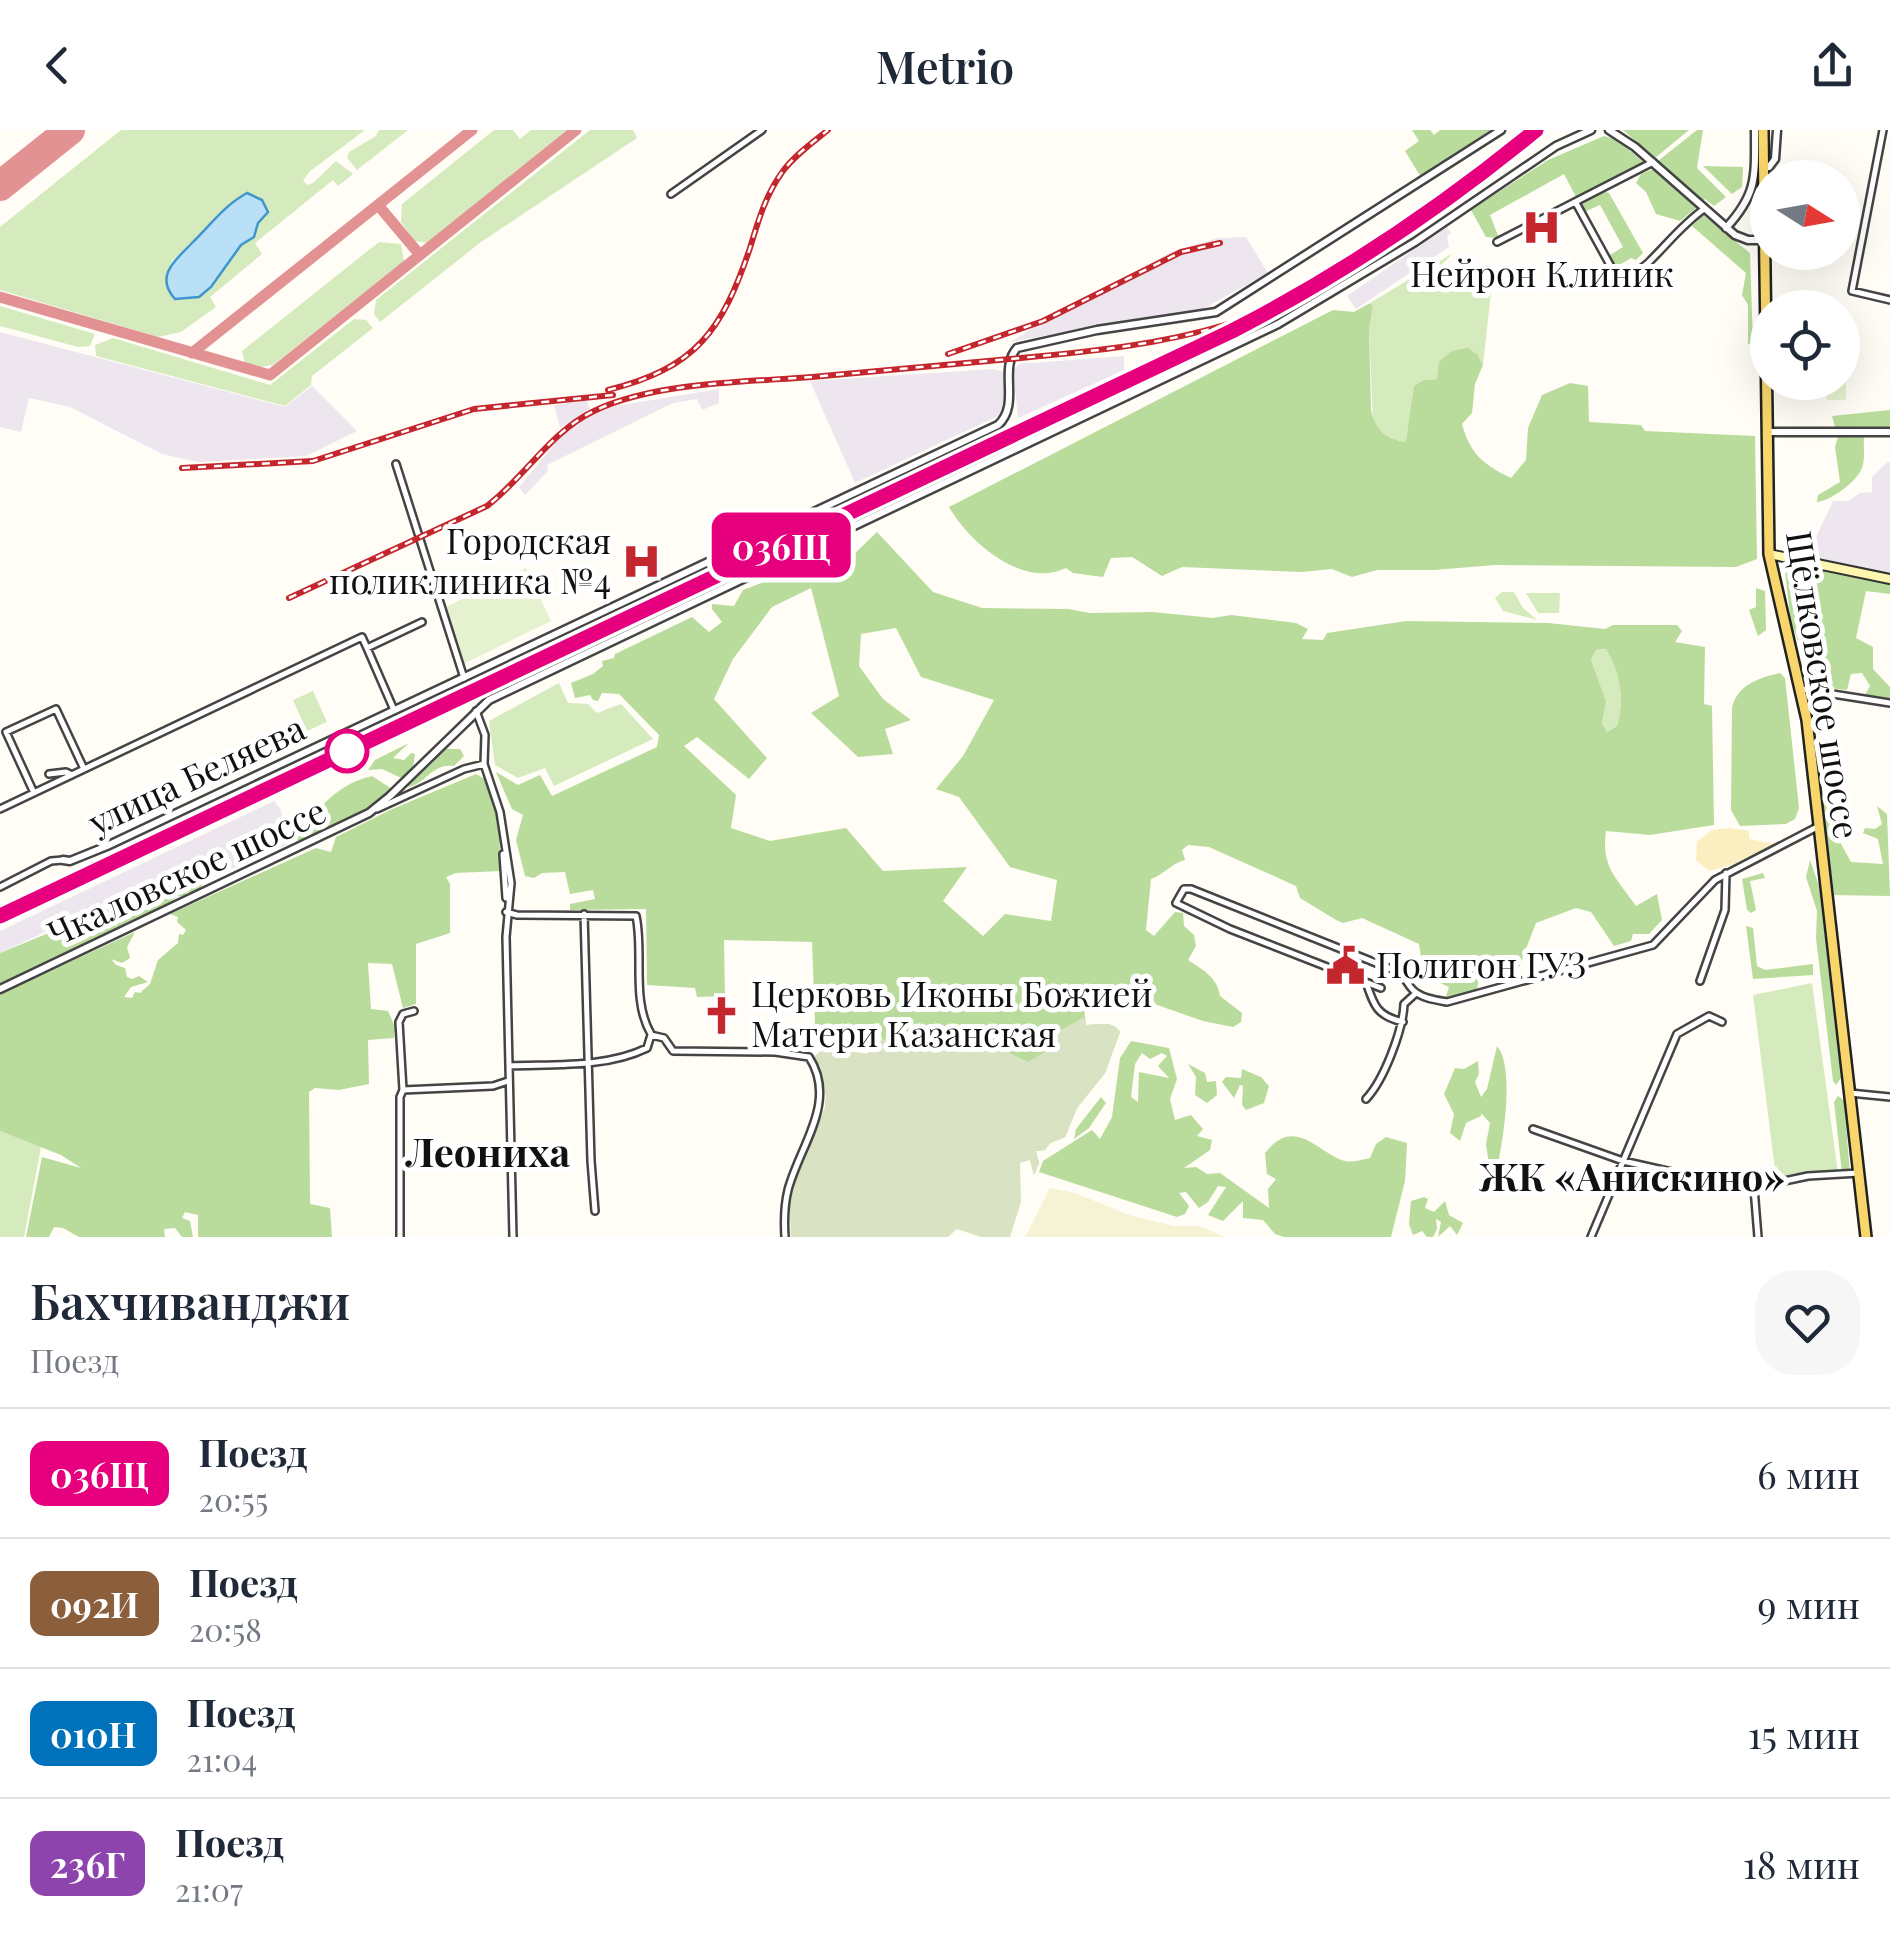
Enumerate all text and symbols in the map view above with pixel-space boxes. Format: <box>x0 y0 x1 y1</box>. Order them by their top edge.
text: Metrio <box>876 35 1014 95</box>
icon: back <box>30 38 85 93</box>
icon: share <box>1805 38 1860 93</box>
north arrow <box>1750 160 1860 270</box>
map controls <box>1750 160 1860 400</box>
hospital icon: Нейрон Клиник <box>1521 207 1563 249</box>
place label: Нейрон Клиник <box>1410 249 1674 296</box>
button: locate <box>1750 290 1860 400</box>
line badge: 036Щ <box>711 512 851 578</box>
place label: Городская поликлиника №4 <box>329 516 611 603</box>
text: 036Щ <box>732 522 830 569</box>
street label: Щёлковское шоссе <box>1777 527 1872 842</box>
hospital icon: Городская поликлиника №4 <box>620 541 662 583</box>
street label: улица Беляева <box>79 703 312 845</box>
unlabelled marker <box>326 730 368 772</box>
street label: Чкаловское шоссе <box>39 786 333 956</box>
place label: Полигон ГУЗ <box>1376 940 1586 987</box>
public building icon: Полигон ГУЗ <box>1325 945 1367 987</box>
place label: Церковь Иконы Божией Матери Казанская <box>751 969 1152 1056</box>
church icon: Церковь Иконы Божией Матери Казанская <box>700 994 742 1036</box>
district label: Леониха <box>405 1124 571 1177</box>
district label: ЖК «Анискино» <box>1478 1150 1785 1201</box>
text: Бахчиванджи <box>30 1268 350 1332</box>
button: heart <box>1755 1270 1860 1375</box>
text: Поезд <box>30 1338 119 1381</box>
text: Поезд <box>199 1426 308 1477</box>
text: 6 мин <box>1757 1448 1860 1499</box>
text: 036Щ <box>50 1450 149 1497</box>
text: 20:55 <box>199 1477 268 1520</box>
text: Поезд <box>189 1556 298 1607</box>
text: 9 мин <box>1757 1578 1860 1629</box>
text: 092И <box>50 1580 139 1627</box>
text: 20:58 <box>189 1607 262 1650</box>
text: Поезд <box>187 1686 296 1737</box>
text: 15 мин <box>1748 1708 1860 1759</box>
text: 010Н <box>50 1710 137 1757</box>
text: 21:04 <box>187 1737 257 1780</box>
text: Поезд <box>175 1816 284 1867</box>
text: 18 мин <box>1743 1838 1860 1889</box>
text: 236Г <box>50 1840 125 1887</box>
text: 21:07 <box>175 1867 243 1910</box>

